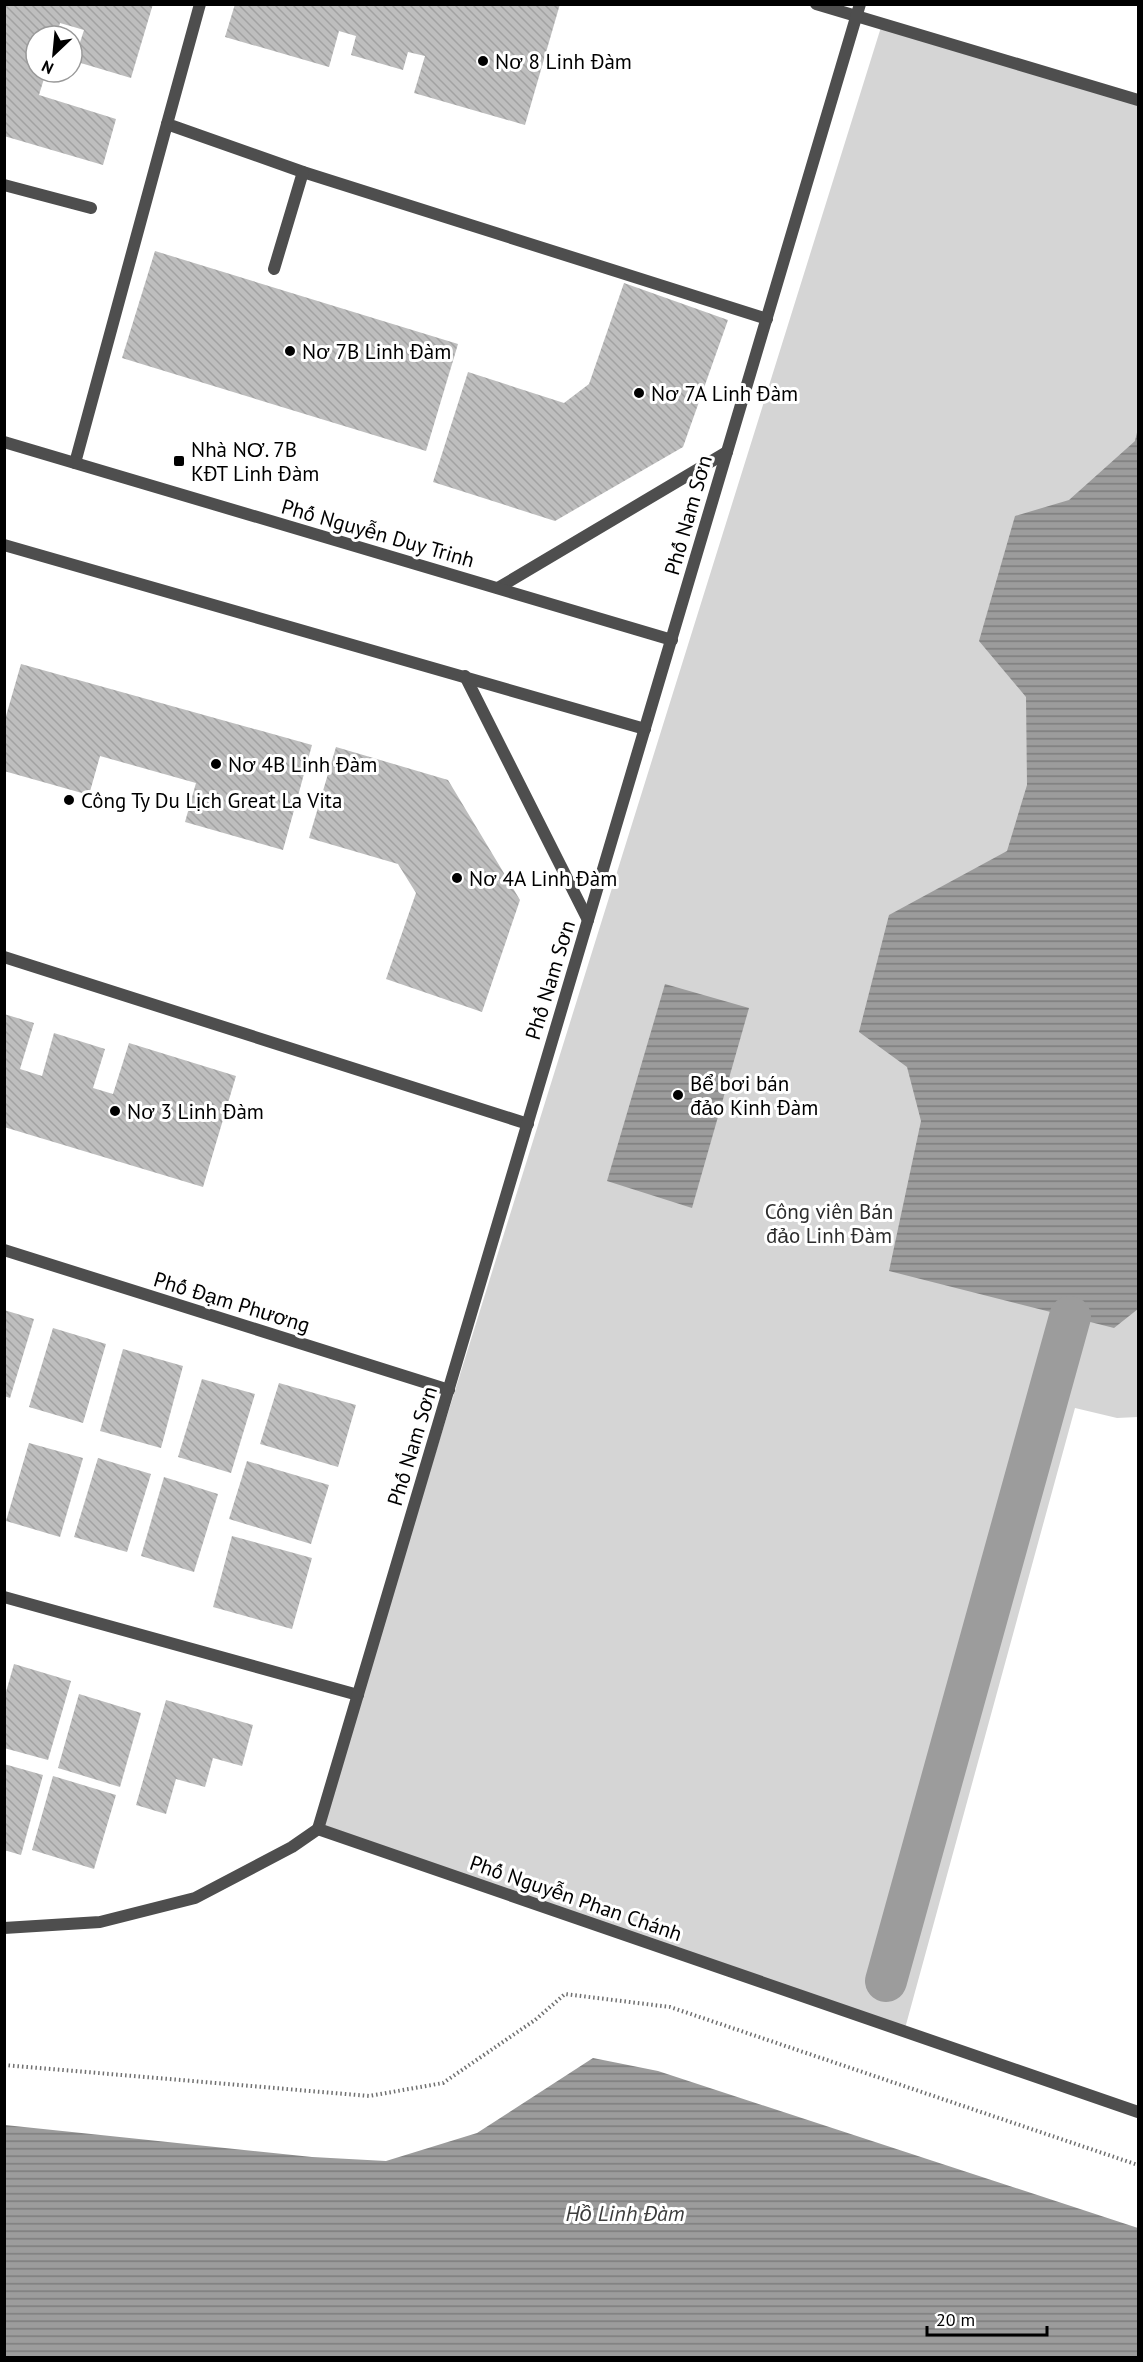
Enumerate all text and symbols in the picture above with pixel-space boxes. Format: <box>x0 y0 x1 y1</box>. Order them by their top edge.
north arrow <box>24 24 84 84</box>
place label: Nơ 8 Linh Đàm <box>495 48 632 75</box>
marker: Nơ 8 Linh Đàm <box>476 54 490 68</box>
text: N <box>38 56 57 79</box>
place label: Nơ 7B Linh Đàm <box>302 338 451 365</box>
marker: Nơ 7B Linh Đàm <box>283 344 297 358</box>
place label: Nơ 7A Linh Đàm <box>651 380 798 407</box>
marker: Nơ 7A Linh Đàm <box>632 386 646 400</box>
place label: Nhà NƠ. 7B KĐT Linh Đàm <box>191 436 319 487</box>
street label: Phố Nam Sơn <box>658 452 718 578</box>
marker: Nhà NƠ. 7B KĐT Linh Đàm <box>172 454 186 468</box>
street label: Phố Nguyễn Duy Trinh <box>278 493 478 573</box>
place label: Nơ 4B Linh Đàm <box>228 751 377 778</box>
marker: Nơ 4B Linh Đàm <box>209 757 223 771</box>
place label: Công Ty Du Lịch Great La Vita <box>81 787 342 814</box>
marker: Công Ty Du Lịch Great La Vita <box>62 793 76 807</box>
place label: Nơ 4A Linh Đàm <box>469 865 617 892</box>
marker: Nơ 4A Linh Đàm <box>450 871 464 885</box>
street label: Phố Nam Sơn <box>519 917 581 1043</box>
place label: Bể bơi bán đảo Kinh Đàm <box>690 1070 818 1121</box>
marker: Bể bơi bán đảo Kinh Đàm <box>671 1088 685 1102</box>
place label: Nơ 3 Linh Đàm <box>127 1098 264 1125</box>
marker: Nơ 3 Linh Đàm <box>108 1104 122 1118</box>
park label: Công viên Bán đảo Linh Đàm <box>765 1198 893 1249</box>
street label: Phố Đạm Phương <box>151 1265 313 1339</box>
street label: Phố Nam Sơn <box>381 1383 443 1509</box>
street label: Phố Nguyễn Phan Chánh <box>466 1849 686 1947</box>
water label: Hồ Linh Đàm <box>566 2199 684 2227</box>
scale bar <box>927 2299 1047 2337</box>
text: 20 m <box>936 2308 975 2331</box>

